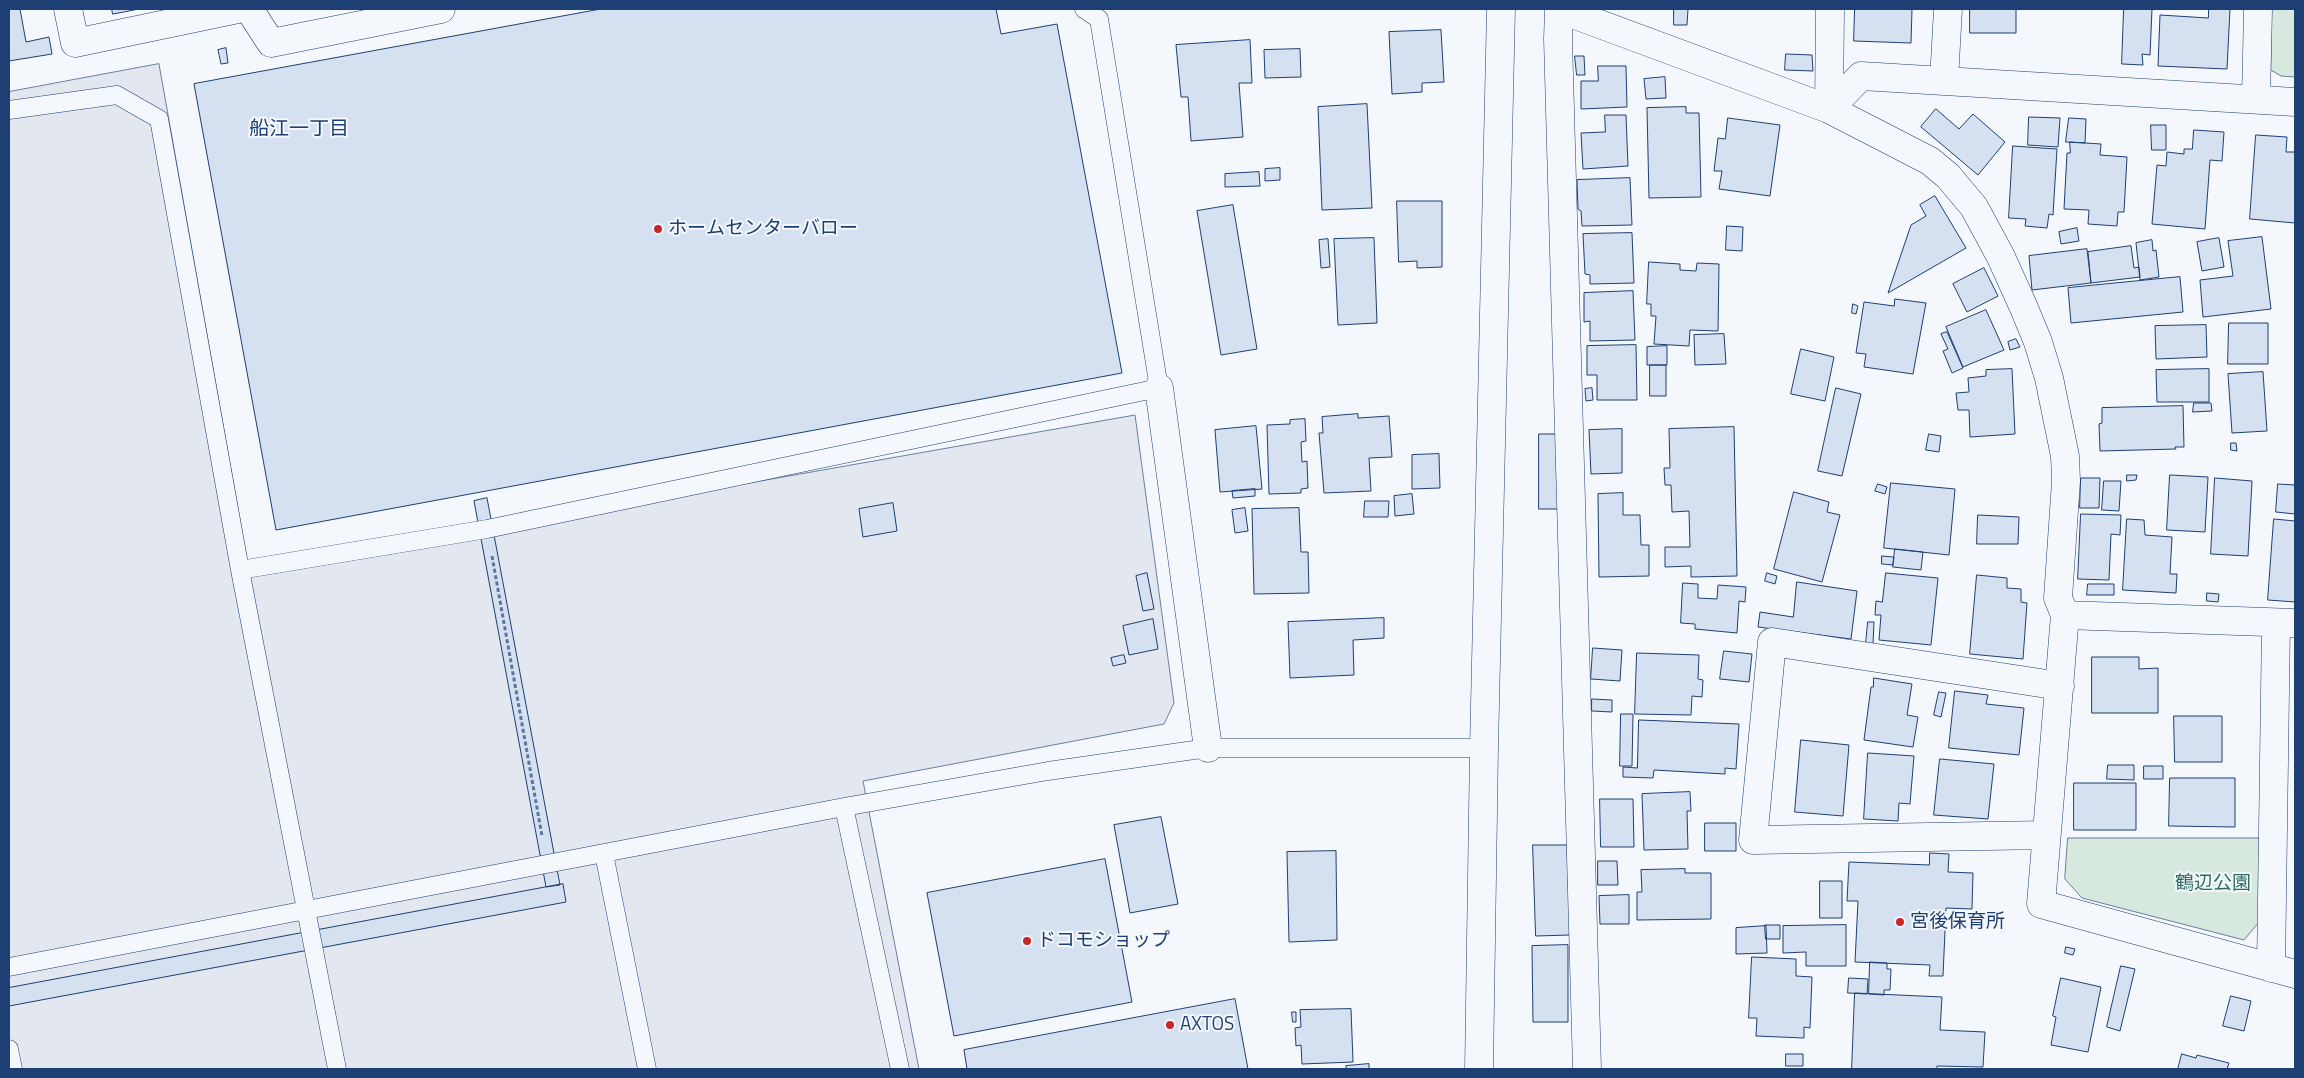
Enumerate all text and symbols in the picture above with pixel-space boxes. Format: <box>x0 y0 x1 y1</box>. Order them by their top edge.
district label: 船江一丁目 <box>249 118 349 142</box>
place label: ホームセンターバロー <box>668 218 858 240</box>
marker: ホームセンターバロー <box>652 223 664 235</box>
park label: 鶴辺公園 <box>2175 873 2251 895</box>
place label: 宮後保育所 <box>1910 911 2005 933</box>
marker: 宮後保育所 <box>1894 916 1906 928</box>
place label: ドコモショップ <box>1037 930 1170 952</box>
marker: ドコモショップ <box>1021 935 1033 947</box>
place label: AXTOS <box>1180 1014 1234 1036</box>
marker: AXTOS <box>1164 1019 1176 1031</box>

